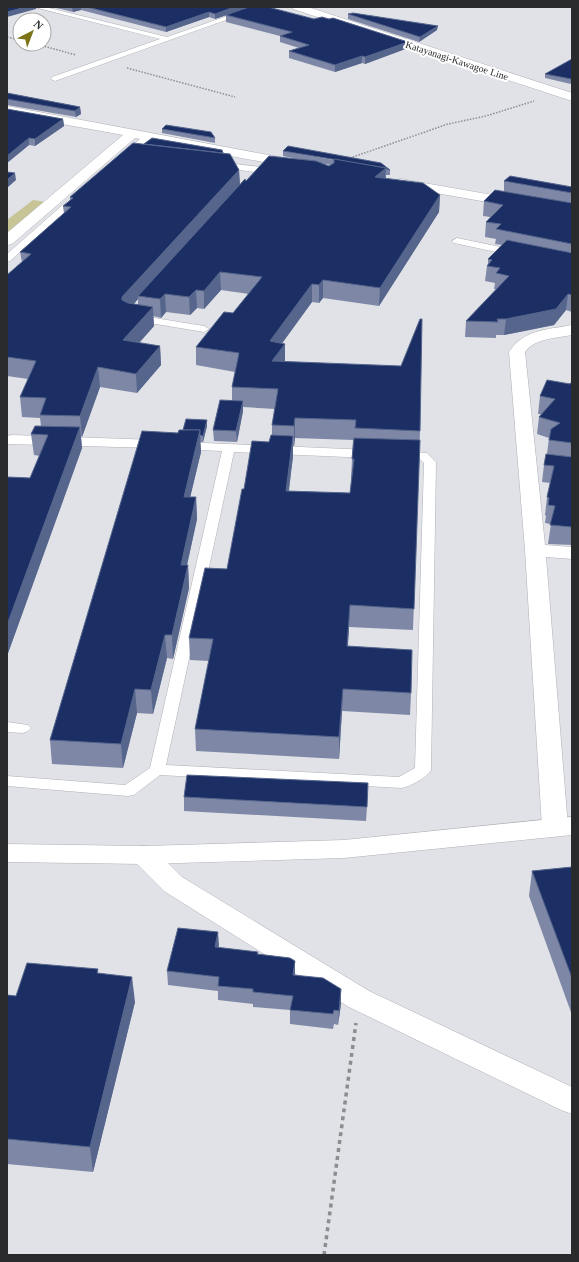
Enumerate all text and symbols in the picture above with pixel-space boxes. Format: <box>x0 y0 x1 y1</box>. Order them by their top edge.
north arrow <box>12 12 52 52</box>
text: N <box>32 17 46 32</box>
street label: Katayanagi-Kawagoe Line <box>404 39 510 82</box>

